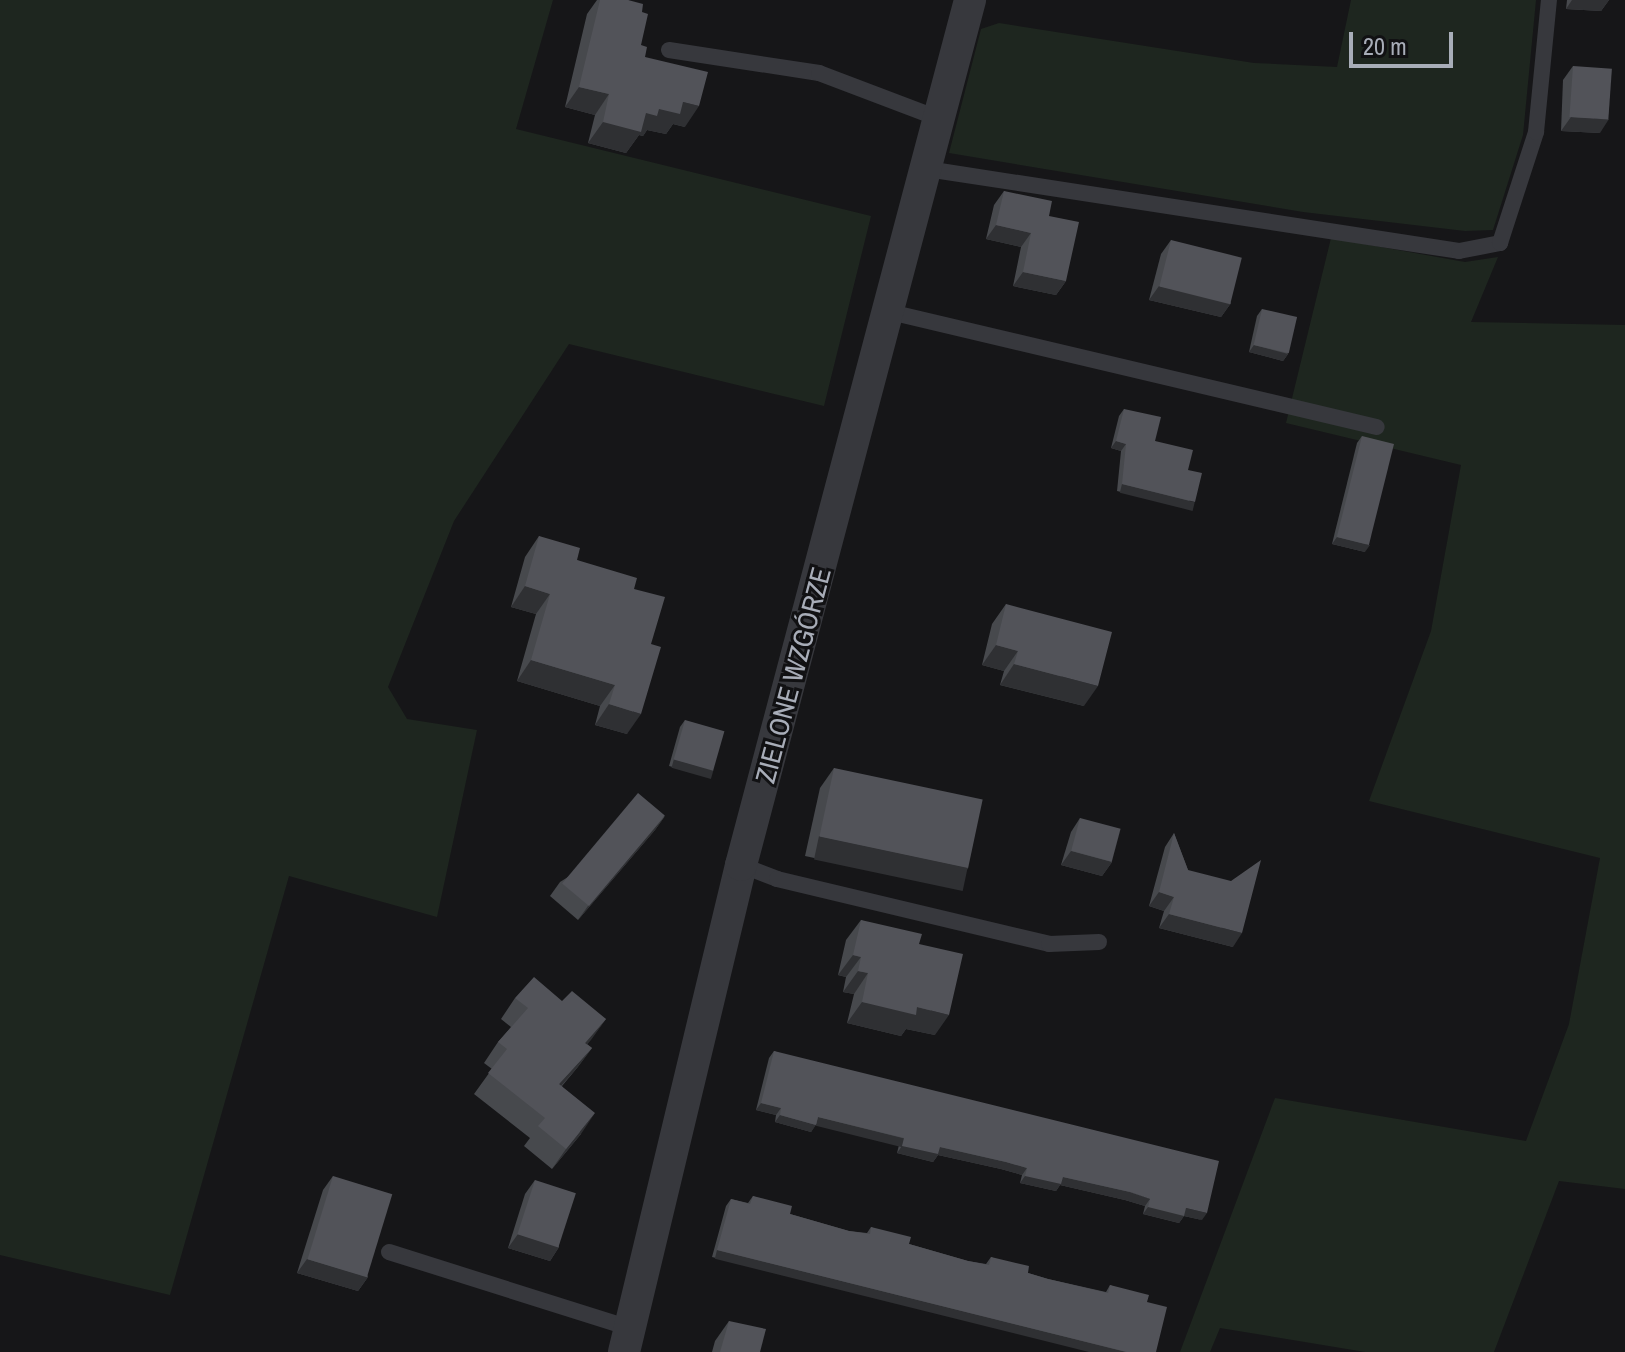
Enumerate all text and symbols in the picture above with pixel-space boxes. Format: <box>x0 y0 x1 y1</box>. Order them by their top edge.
scale bar <box>1353 16 1457 66</box>
text: 20 m <box>1363 30 1407 62</box>
street label: ZIELONE WZGÓRZE <box>748 563 838 787</box>

